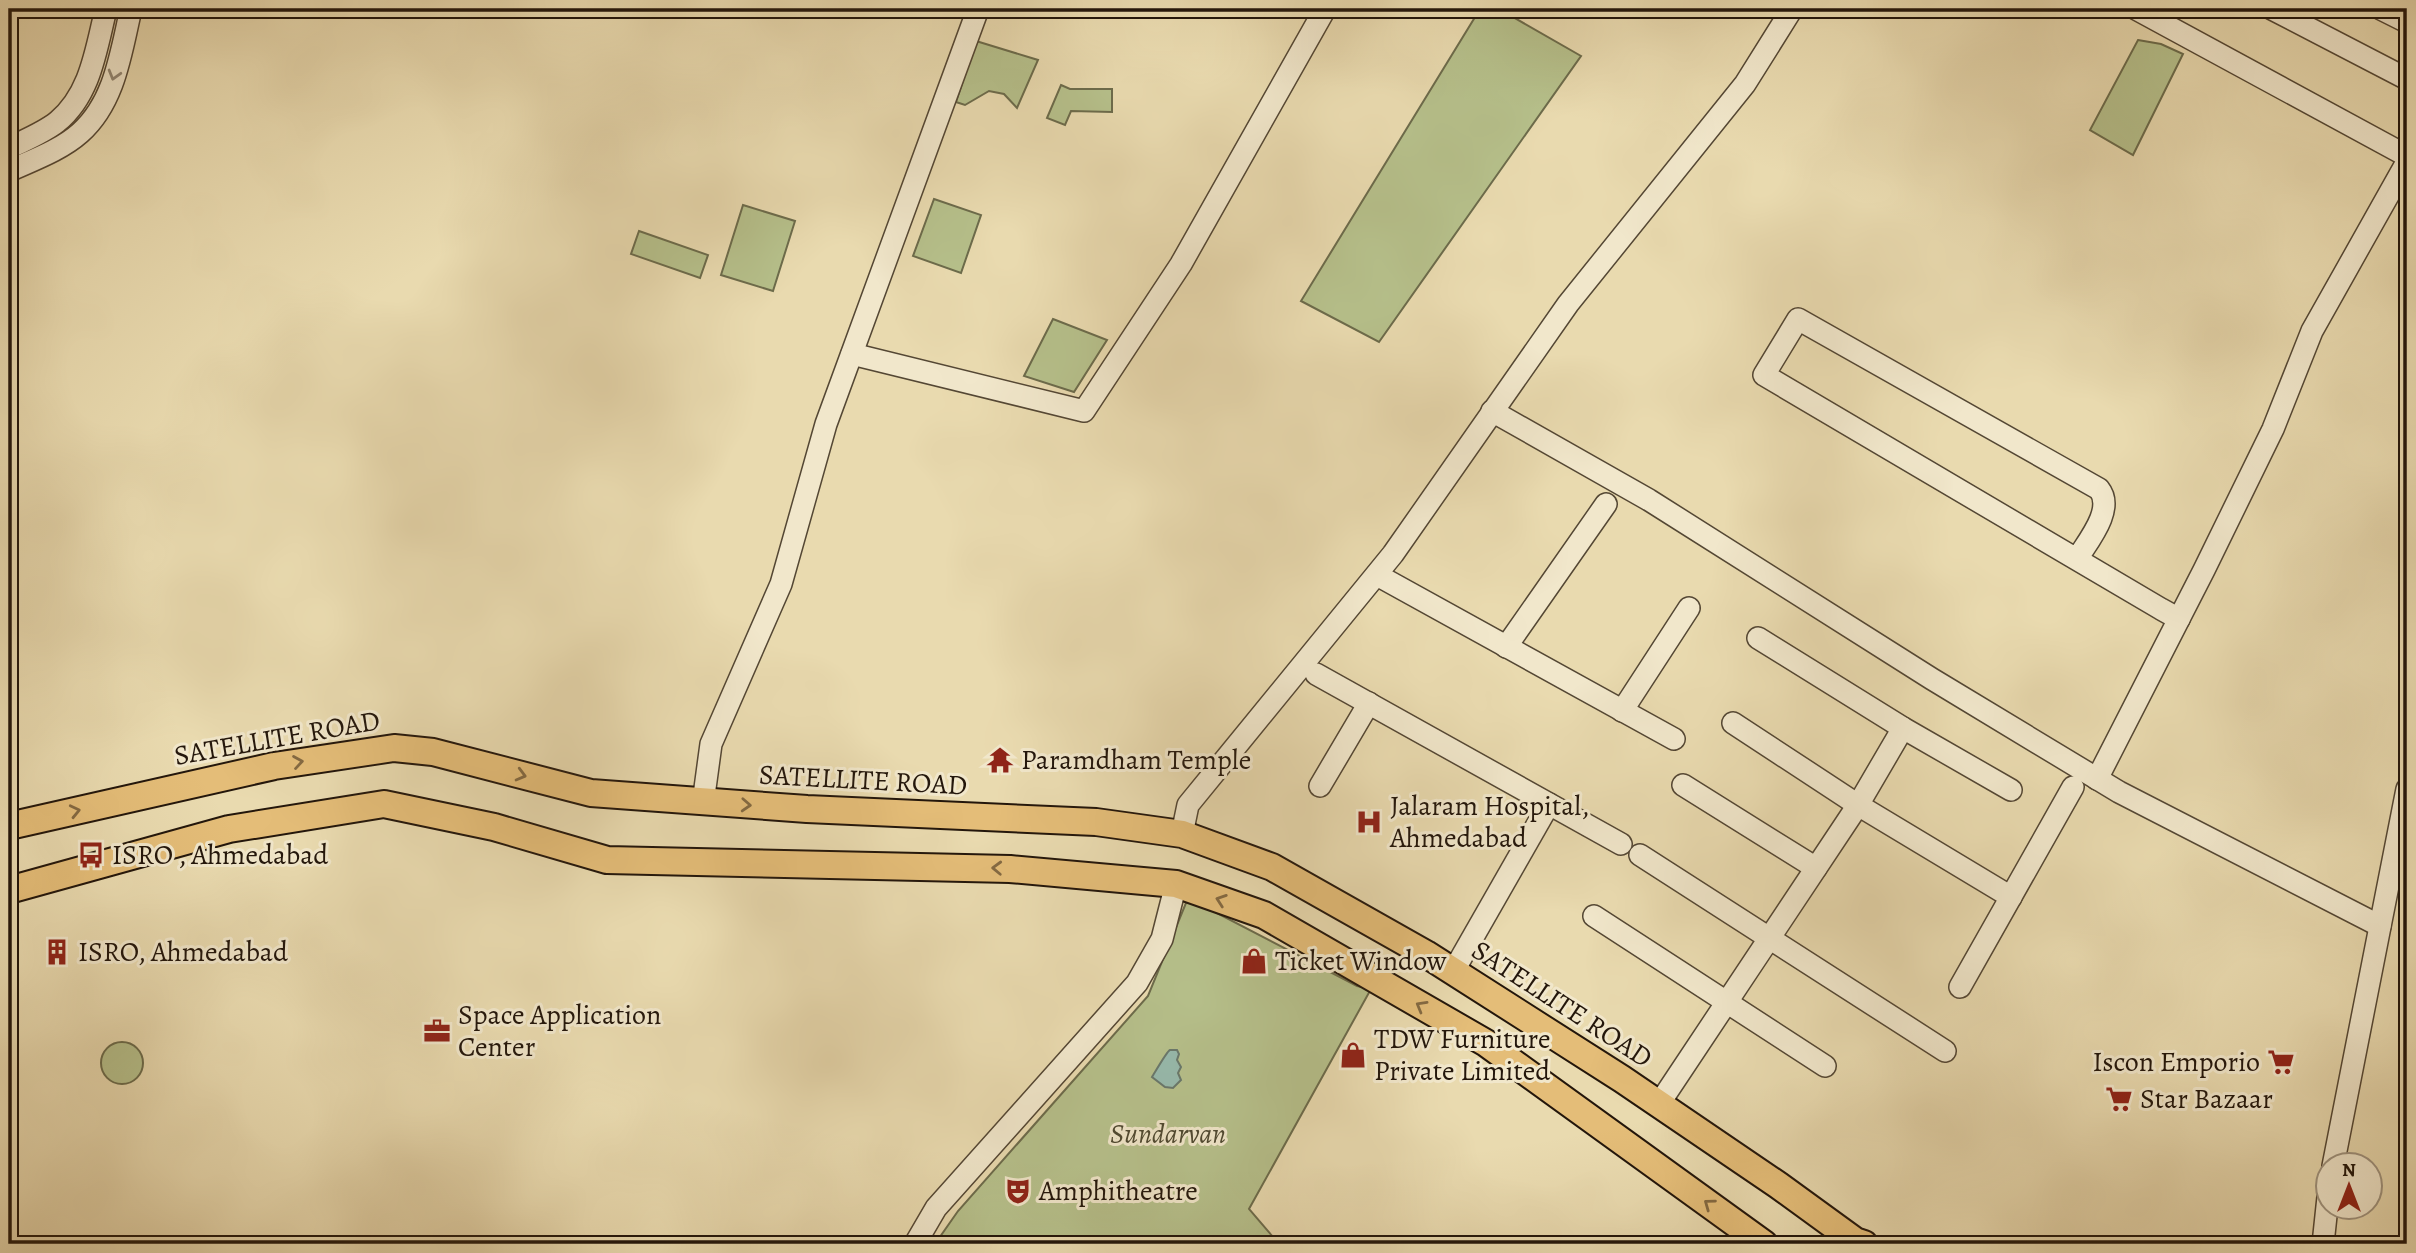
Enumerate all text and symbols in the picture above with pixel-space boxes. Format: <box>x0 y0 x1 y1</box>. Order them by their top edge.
one-way arrow <box>108 69 123 81</box>
street label: SATELLITE ROAD <box>171 701 383 775</box>
place label: Paramdham Temple <box>1021 741 1251 779</box>
temple icon: Paramdham Temple <box>985 745 1015 775</box>
one-way arrow <box>292 755 304 770</box>
street label: SATELLITE ROAD <box>758 756 968 804</box>
one-way arrow <box>515 767 527 781</box>
place label: Jalaram Hospital, Ahmedabad <box>1389 787 1589 857</box>
one-way arrow <box>740 798 751 813</box>
one-way arrow <box>69 804 81 819</box>
hospital icon: Jalaram Hospital, Ahmedabad <box>1354 807 1384 837</box>
place label: ISRO , Ahmedabad <box>112 836 329 874</box>
bus stop icon: ISRO , Ahmedabad <box>76 840 106 870</box>
one-way arrow <box>991 861 1002 876</box>
one-way arrow <box>1215 894 1227 908</box>
street label: SATELLITE ROAD <box>1464 931 1660 1077</box>
place label: ISRO, Ahmedabad <box>78 933 289 971</box>
building icon: ISRO, Ahmedabad <box>42 937 72 967</box>
place label: Ticket Window <box>1275 942 1447 980</box>
shop icon: Ticket Window <box>1239 946 1269 976</box>
place label: Space Application Center <box>458 996 661 1066</box>
one-way arrow <box>1416 1001 1429 1014</box>
office icon: Space Application Center <box>422 1016 452 1046</box>
place label: TDW Furniture Private Limited <box>1374 1020 1551 1090</box>
shop icon: TDW Furniture Private Limited <box>1338 1040 1368 1070</box>
place label: Iscon Emporio <box>2093 1043 2260 1081</box>
supermarket icon: Iscon Emporio <box>2266 1047 2296 1077</box>
place label: Star Bazaar <box>2140 1080 2273 1118</box>
supermarket icon: Star Bazaar <box>2104 1084 2134 1114</box>
park label: Sundarvan <box>1110 1115 1226 1153</box>
north arrow <box>2314 1152 2384 1222</box>
text: N <box>2342 1157 2356 1183</box>
place label: Amphitheatre <box>1038 1172 1198 1210</box>
theatre icon: Amphitheatre <box>1003 1176 1033 1206</box>
one-way arrow <box>1704 1200 1717 1212</box>

